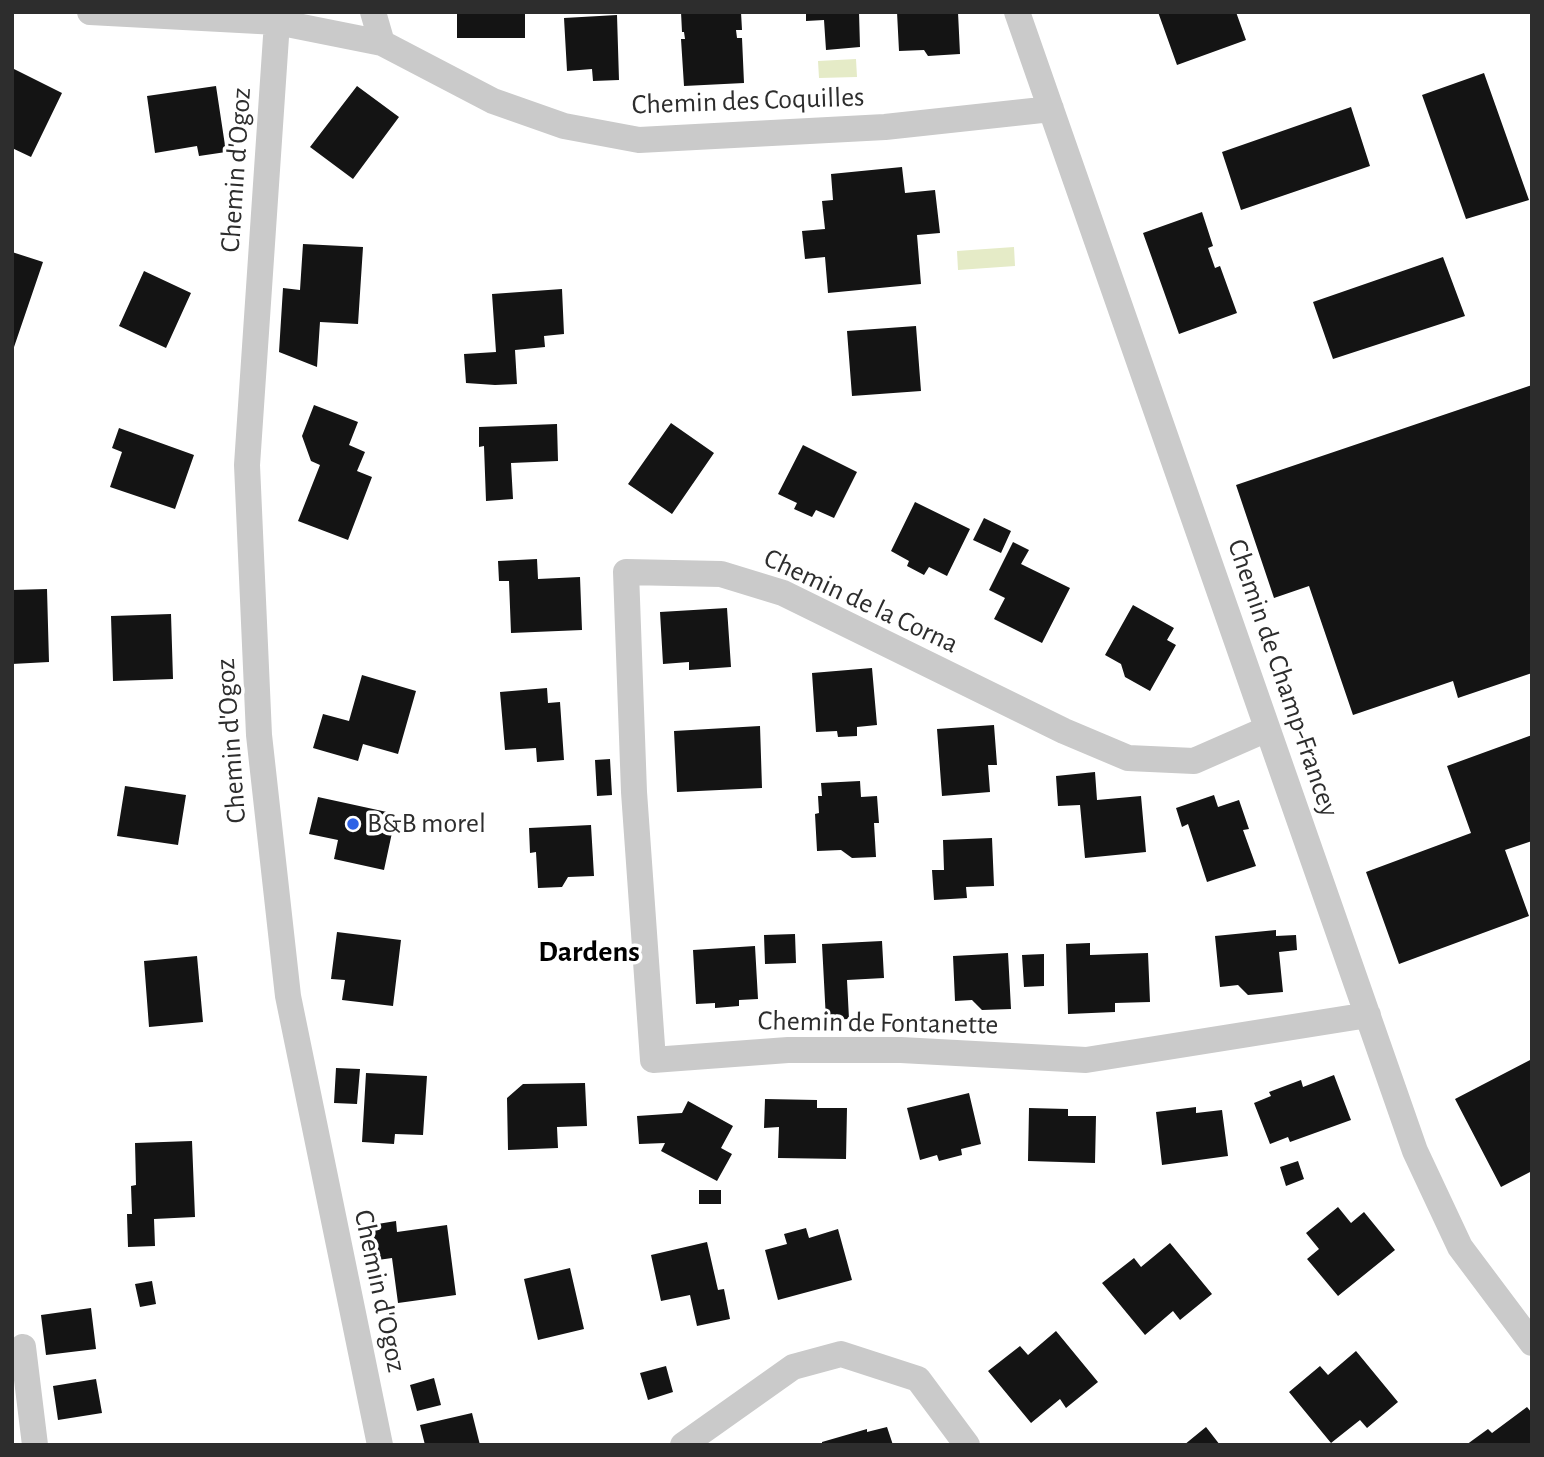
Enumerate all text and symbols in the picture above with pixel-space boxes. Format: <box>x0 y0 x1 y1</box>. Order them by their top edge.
street label: Chemin des Coquilles <box>631 80 865 122</box>
street label: Chemin d'Ogoz <box>213 86 259 254</box>
street label: Chemin de Champ-Francey <box>1220 535 1346 821</box>
street label: Chemin de la Corna <box>758 541 964 661</box>
street label: Chemin d'Ogoz <box>208 657 254 825</box>
place label: B&B morel <box>367 807 486 841</box>
marker: B&B morel <box>345 816 361 832</box>
district label: Dardens <box>538 934 640 970</box>
street label: Chemin de Fontanette <box>757 1004 999 1042</box>
street label: Chemin d'Ogoz <box>346 1207 414 1375</box>

